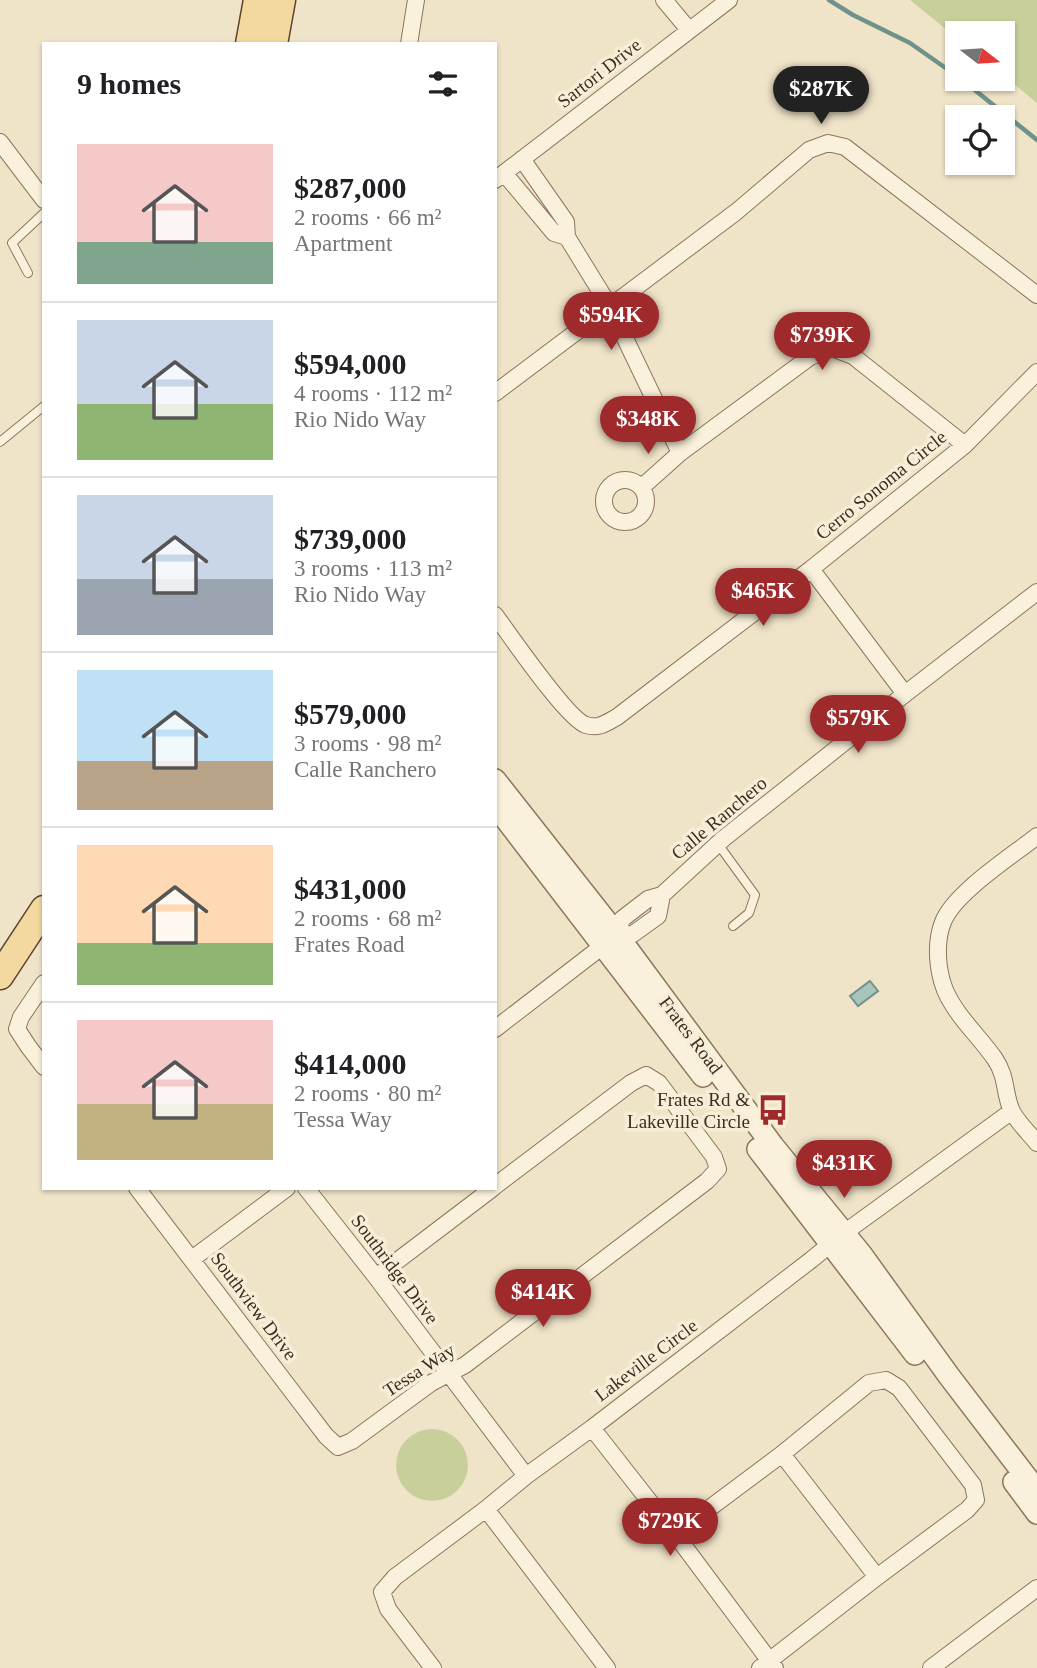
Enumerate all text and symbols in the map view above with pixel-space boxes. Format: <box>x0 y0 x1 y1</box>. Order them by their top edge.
north arrow <box>945 21 1015 91</box>
map controls <box>945 21 1015 175</box>
street label: Sartori Drive <box>553 34 645 112</box>
icon: filters <box>424 65 462 103</box>
pin: $287K <box>772 66 870 126</box>
text: 9 homes <box>77 67 181 100</box>
text: $287K <box>789 76 853 101</box>
button: locate <box>945 105 1015 175</box>
text: $287,000 <box>294 171 407 204</box>
icon: home <box>133 172 217 256</box>
text: 2 rooms · 66 m² <box>294 205 441 230</box>
text: Apartment <box>294 231 392 256</box>
pin: $594K <box>562 292 660 352</box>
text: $594K <box>579 302 643 327</box>
pin: $739K <box>773 312 871 372</box>
text: $739K <box>790 322 854 347</box>
text: $594,000 <box>294 347 407 380</box>
icon: home <box>133 348 217 432</box>
text: 4 rooms · 112 m² <box>294 381 452 406</box>
pin: $348K <box>599 396 697 456</box>
text: $348K <box>616 406 680 431</box>
text: Rio Nido Way <box>294 407 426 432</box>
street label: Cerro Sonoma Circle <box>812 426 950 544</box>
text: $739,000 <box>294 522 407 555</box>
icon: home <box>133 523 217 607</box>
text: 3 rooms · 113 m² <box>294 556 452 581</box>
pin: $465K <box>714 568 812 628</box>
text: $465K <box>731 578 795 603</box>
text: Rio Nido Way <box>294 582 426 607</box>
pin: $579K <box>809 696 907 755</box>
text: $579,000 <box>294 697 407 730</box>
icon: home <box>133 698 217 782</box>
text: $579K <box>826 705 890 730</box>
text: 3 rooms · 98 m² <box>294 731 441 756</box>
text: Calle Ranchero <box>294 757 436 782</box>
street label: Calle Ranchero <box>667 772 771 864</box>
text: $431,000 <box>294 872 407 905</box>
icon: home <box>133 873 217 957</box>
text: 2 rooms · 68 m² <box>294 906 441 931</box>
text: Frates Road <box>294 932 405 957</box>
street label: Frates Road <box>655 992 727 1078</box>
text: $414,000 <box>294 1047 407 1080</box>
icon: home <box>133 1048 217 1132</box>
text: 2 rooms · 80 m² <box>294 1081 441 1106</box>
place label: Frates Rd & Lakeville Circle <box>627 1089 750 1132</box>
bus stop icon: Frates Rd & Lakeville Circle <box>756 1093 790 1127</box>
text: Tessa Way <box>294 1107 392 1132</box>
pin: $431K <box>795 1140 893 1200</box>
text: $431K <box>812 1150 876 1175</box>
street label: Southridge Drive <box>347 1210 443 1328</box>
street label: Southview Drive <box>207 1248 301 1364</box>
pin: $414K <box>494 1270 592 1329</box>
text: $414K <box>511 1279 575 1304</box>
street label: Lakeville Circle <box>591 1315 701 1405</box>
street label: Tessa Way <box>379 1339 459 1401</box>
pin: $729K <box>621 1498 719 1558</box>
text: $729K <box>638 1508 702 1533</box>

